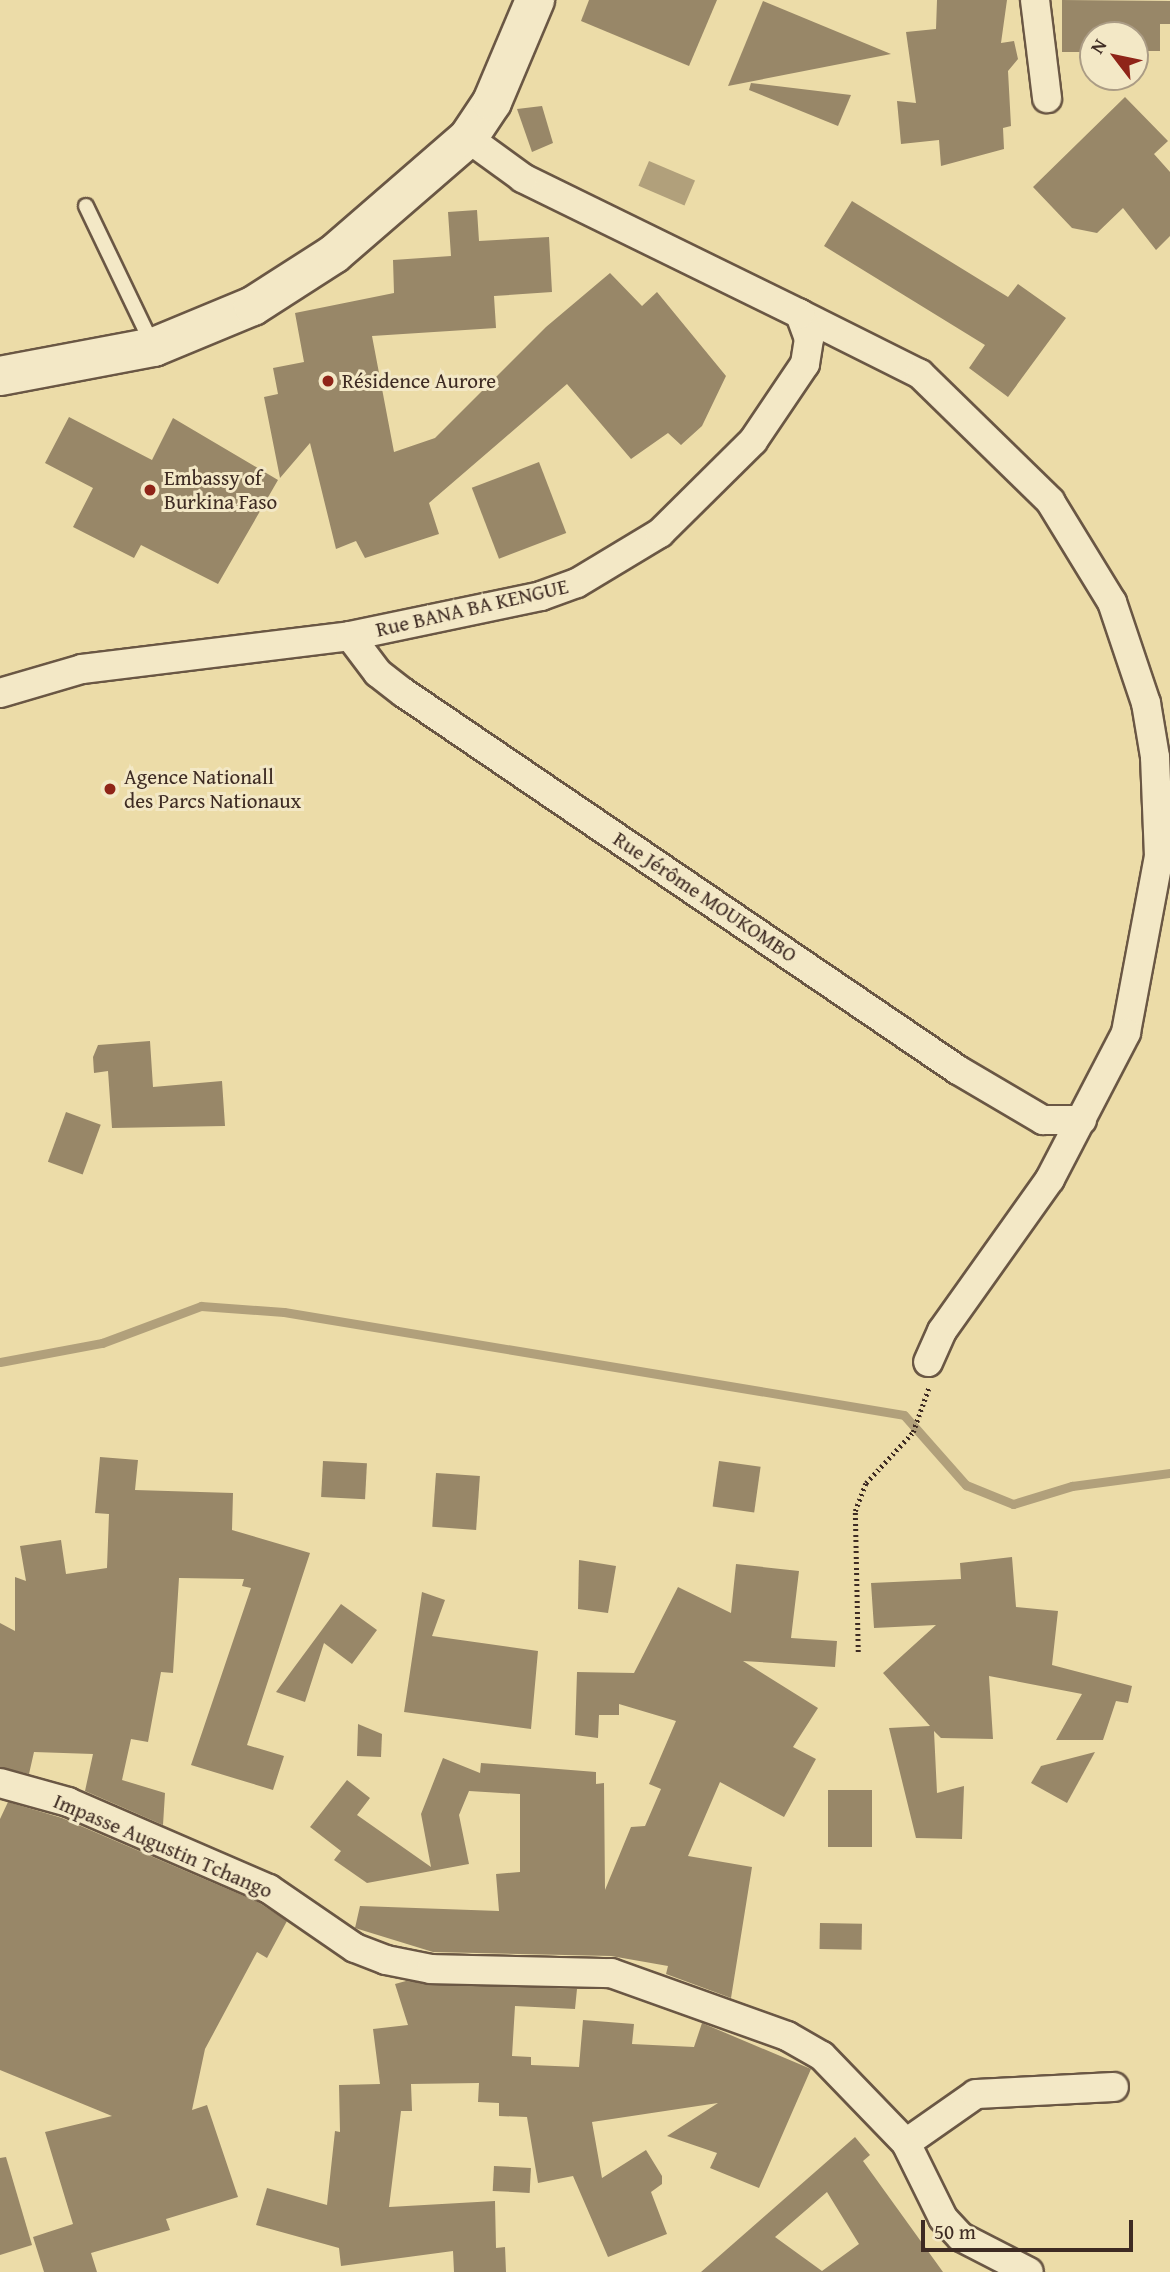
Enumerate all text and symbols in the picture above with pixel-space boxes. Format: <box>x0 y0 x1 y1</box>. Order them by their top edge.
north arrow <box>1079 21 1149 91</box>
text: N <box>1083 33 1113 59</box>
place label: Résidence Aurore <box>342 368 496 394</box>
marker: Résidence Aurore <box>320 373 336 389</box>
place label: Embassy of Burkina Faso <box>164 465 277 515</box>
marker: Embassy of Burkina Faso <box>142 482 158 498</box>
street label: Rue BANA BA KENGUE <box>373 574 571 642</box>
place label: Agence Nationall des Parcs Nationaux <box>124 764 301 814</box>
marker: Agence Nationall des Parcs Nationaux <box>102 781 118 797</box>
street label: Rue Jérôme MOUKOMBO <box>609 826 801 968</box>
street label: Impasse Augustin Tchango <box>50 1788 276 1904</box>
scale bar <box>925 2206 1137 2250</box>
text: 50 m <box>934 2216 976 2247</box>

